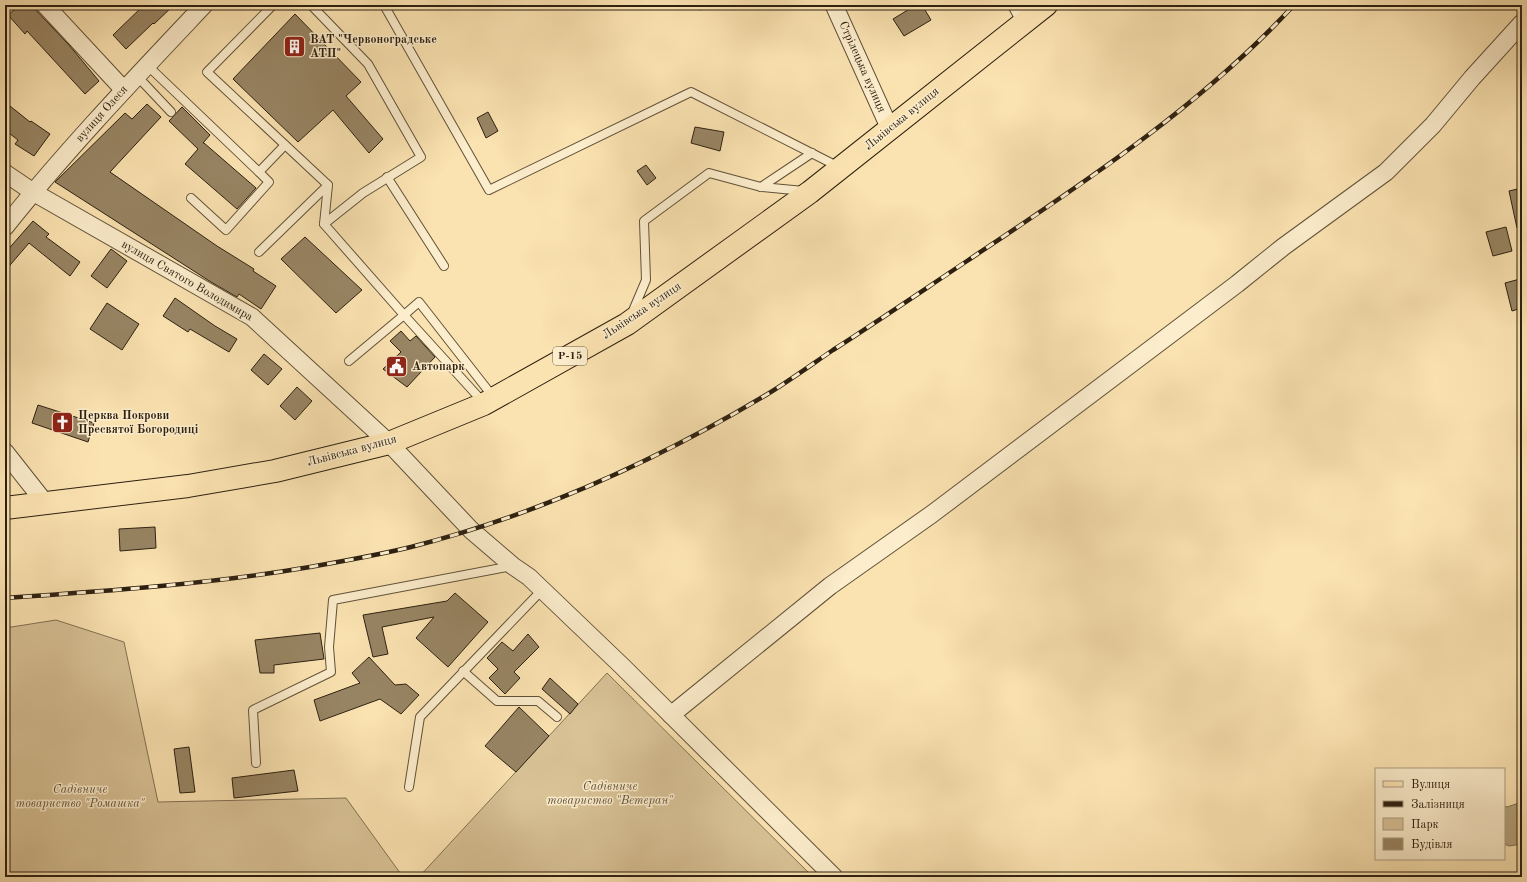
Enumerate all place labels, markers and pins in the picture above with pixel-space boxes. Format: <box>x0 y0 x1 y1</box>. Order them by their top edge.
building icon: ВАТ "Червоноградське АТП" <box>282 34 308 60</box>
place label: ВАТ "Червоноградське АТП" <box>310 34 437 60</box>
public building icon: Автопарк <box>384 354 410 380</box>
place label: Автопарк <box>412 361 465 373</box>
church icon: Церква Покрови Пресвятої Богородиці <box>50 410 76 436</box>
place label: Церква Покрови Пресвятої Богородиці <box>78 410 199 436</box>

